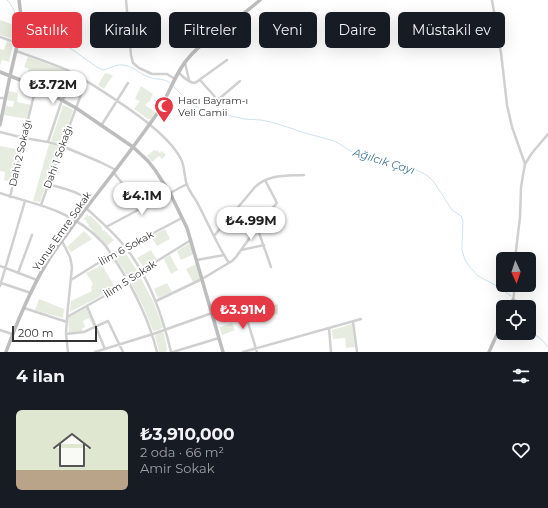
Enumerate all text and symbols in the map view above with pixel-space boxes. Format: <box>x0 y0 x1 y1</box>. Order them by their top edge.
chip: Satılık <box>12 12 82 48</box>
chip: Kiralık <box>90 12 161 48</box>
chip: Filtreler <box>169 12 251 48</box>
chip: Yeni <box>259 12 317 48</box>
chip: Daire <box>325 12 390 48</box>
chip: Müstakil ev <box>398 12 505 48</box>
pin: ₺3.72M <box>20 71 86 105</box>
text: ₺3.72M <box>29 76 77 92</box>
place label: Hacı Bayram-ı Veli Camii <box>178 94 248 119</box>
mosque icon: Hacı Bayram-ı Veli Camii <box>153 95 175 123</box>
street label: Dahi 2 Sokağı <box>6 118 34 188</box>
street label: Dahi 1 Sokağı <box>41 124 75 190</box>
water label: Ağılcık Çayı <box>350 145 417 177</box>
pin: ₺4.1M <box>114 182 170 216</box>
text: ₺4.1M <box>122 187 162 203</box>
street label: Yunus Emre Sokak <box>30 189 94 273</box>
pin: ₺4.99M <box>218 207 284 241</box>
text: ₺4.99M <box>225 212 277 228</box>
street label: İlim 6 Sokak <box>96 228 156 268</box>
north arrow <box>496 252 536 292</box>
map controls <box>496 252 536 340</box>
street label: İlim 5 Sokak <box>101 257 159 301</box>
pin: ₺3.91M <box>210 296 276 330</box>
button: locate <box>496 300 536 340</box>
text: ₺3.91M <box>220 301 266 317</box>
scale bar <box>12 324 97 343</box>
text: 200 m <box>18 326 53 340</box>
icon: filters <box>510 365 532 387</box>
text: 4 ilan <box>16 366 65 386</box>
text: ₺3,910,000 <box>140 424 235 444</box>
icon: home <box>48 426 96 474</box>
icon: heart <box>510 439 532 461</box>
text: 2 oda · 66 m² <box>140 444 224 460</box>
text: Amir Sokak <box>140 460 214 476</box>

